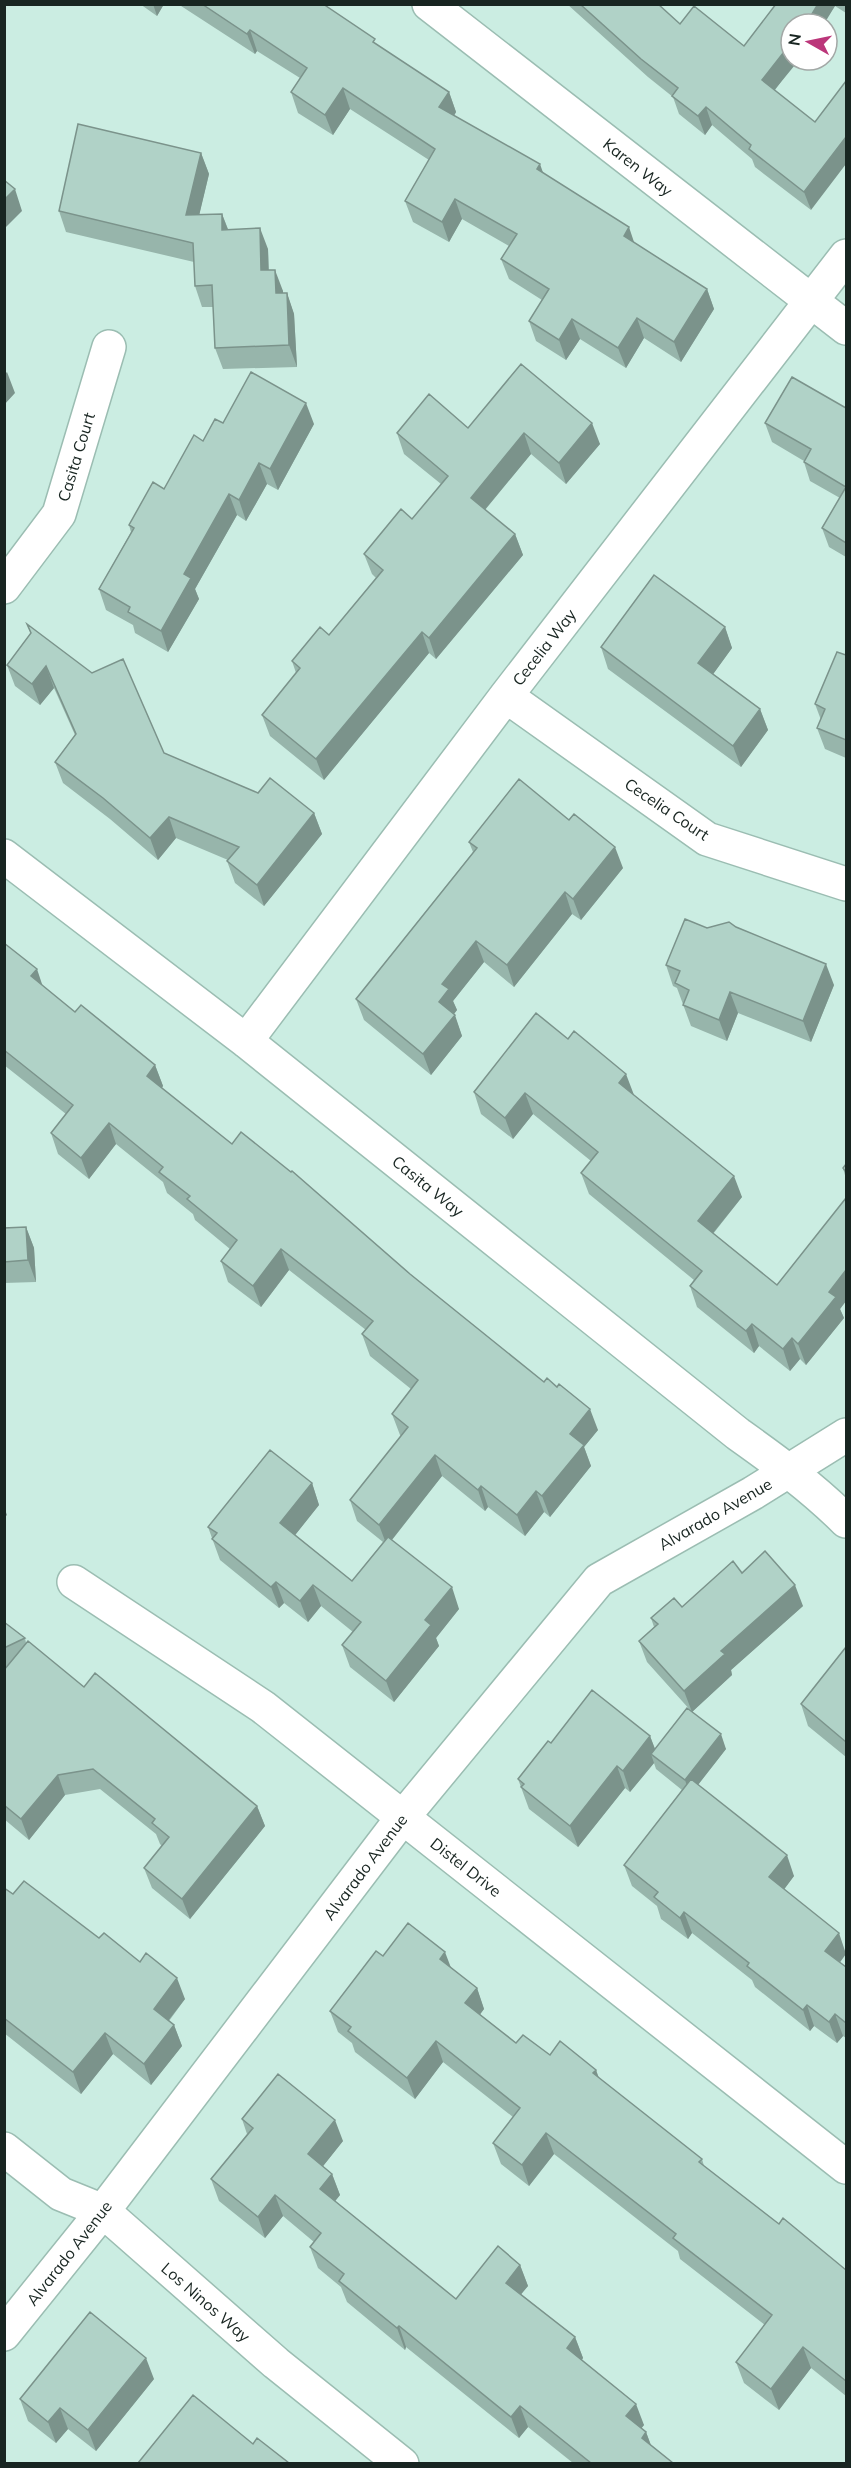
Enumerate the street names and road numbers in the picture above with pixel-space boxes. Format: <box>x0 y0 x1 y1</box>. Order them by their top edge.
street label: Karen Way <box>599 134 677 201</box>
street label: Casita Court <box>53 410 99 504</box>
street label: Cecelia Way <box>508 604 580 689</box>
street label: Cecelia Court <box>621 773 713 845</box>
street label: Casita Way <box>388 1151 468 1221</box>
street label: Alvarado Avenue <box>655 1473 775 1555</box>
street label: Alvarado Avenue <box>319 1810 411 1924</box>
street label: Distel Drive <box>427 1833 505 1901</box>
street label: Alvarado Avenue <box>22 2197 116 2309</box>
street label: Los Ninos Way <box>157 2258 255 2346</box>

